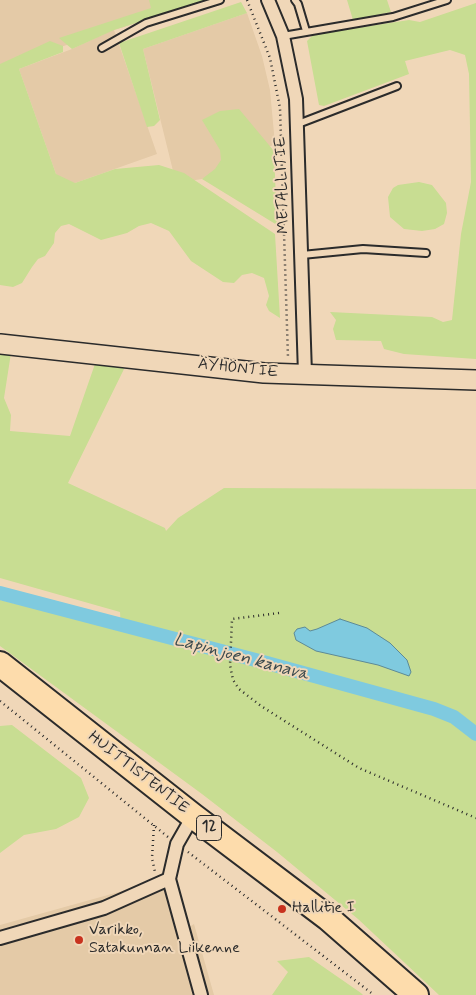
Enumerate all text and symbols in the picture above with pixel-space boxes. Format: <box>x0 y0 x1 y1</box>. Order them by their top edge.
street label: METALLITIE <box>272 136 294 234</box>
street label: ÄYHÖNTIE <box>197 355 279 383</box>
water label: Lapinjoen kanava <box>171 630 311 686</box>
street label: HUITTISTENTIE <box>84 728 192 818</box>
road number: 12 <box>196 816 222 840</box>
place label: Hallitie I <box>292 899 355 919</box>
marker: Hallitie I <box>276 903 288 915</box>
place label: Varikko, Satakunnan Liikenne <box>89 921 240 959</box>
marker: Varikko, Satakunnan Liikenne <box>73 934 85 946</box>

